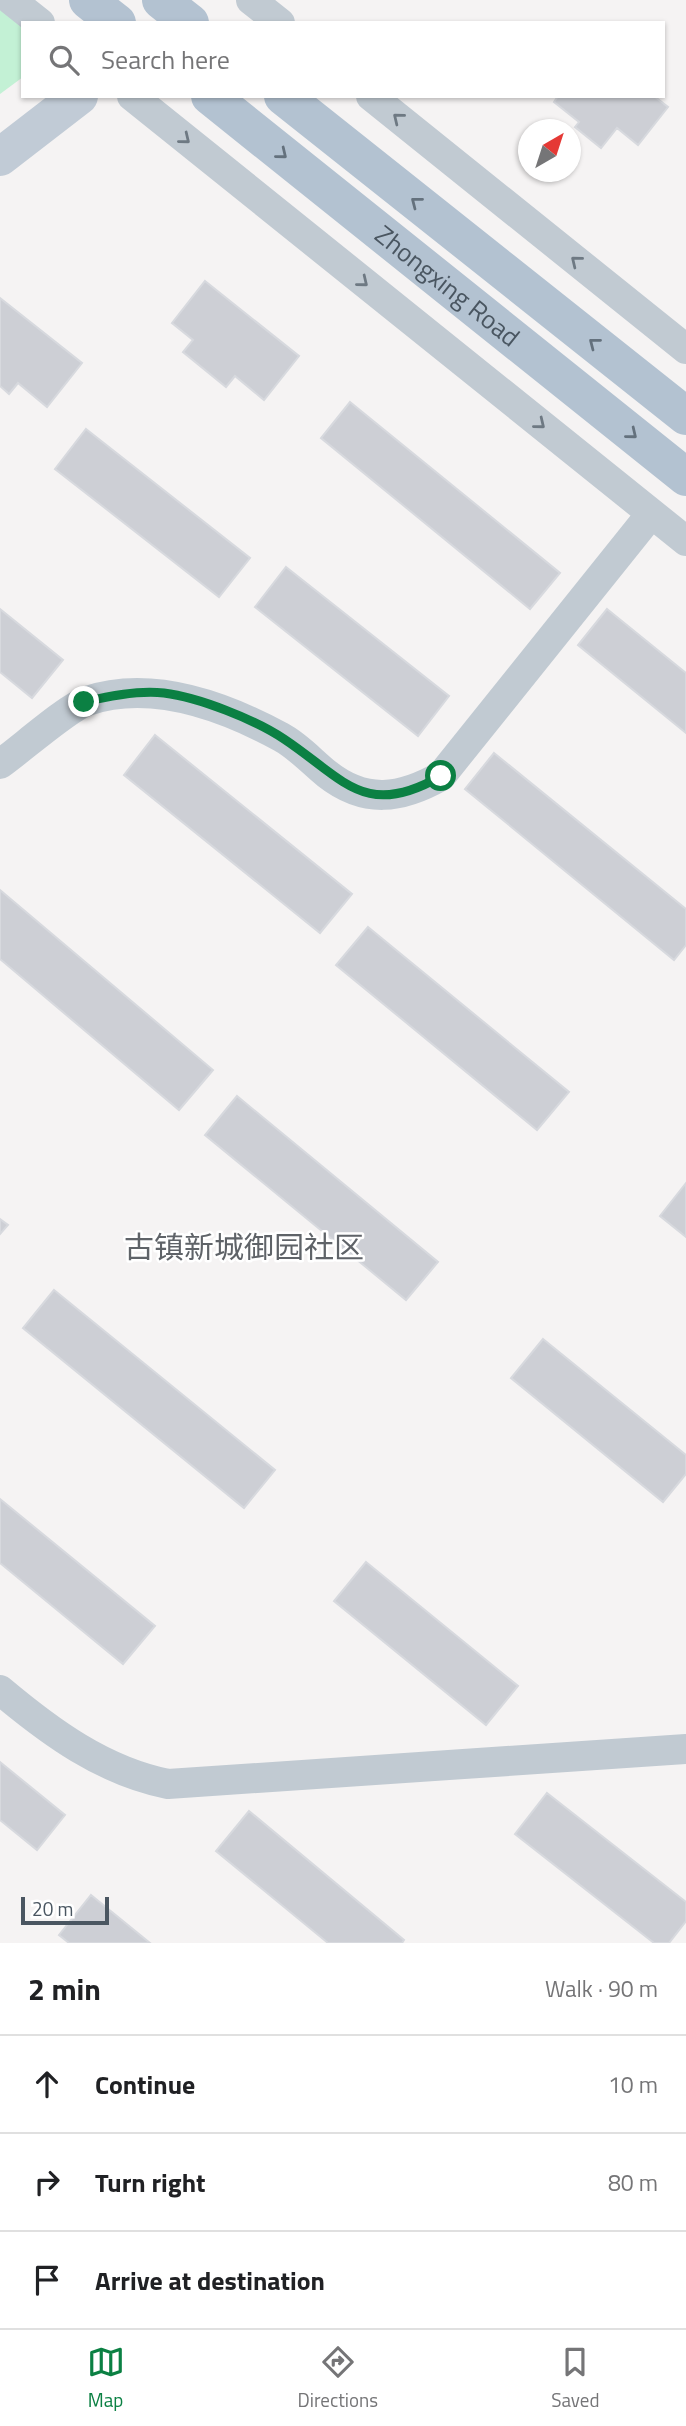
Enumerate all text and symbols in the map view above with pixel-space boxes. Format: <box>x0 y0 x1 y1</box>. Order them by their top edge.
search box <box>21 21 665 98</box>
text: Search here <box>101 40 230 79</box>
icon: search <box>45 41 83 79</box>
one-way arrow <box>394 114 407 126</box>
north arrow <box>518 119 581 182</box>
one-way arrow <box>177 131 190 143</box>
one-way arrow <box>275 146 287 159</box>
one-way arrow <box>411 197 423 210</box>
street label: Zhongxing Road <box>367 215 528 356</box>
one-way arrow <box>571 256 583 269</box>
one-way arrow <box>355 273 367 286</box>
one-way arrow <box>589 339 602 351</box>
one-way arrow <box>532 416 545 428</box>
one-way arrow <box>624 426 637 438</box>
route end <box>68 686 99 717</box>
route start <box>425 760 456 791</box>
district label: 古镇新城御园社区 <box>124 1224 364 1270</box>
scale bar <box>21 1894 108 1926</box>
text: 20 m <box>32 1894 73 1923</box>
text: 2 min <box>28 1966 101 2012</box>
text: Walk · 90 m <box>545 1971 658 2006</box>
icon: ahead <box>28 2065 66 2103</box>
text: Continue <box>95 2065 195 2104</box>
text: 10 m <box>608 2067 658 2102</box>
icon: right <box>28 2163 66 2201</box>
text: Turn right <box>95 2163 206 2202</box>
text: 80 m <box>608 2165 658 2200</box>
icon: arrive <box>28 2261 66 2299</box>
text: Arrive at destination <box>95 2261 325 2300</box>
tab: Map <box>87 2343 125 2414</box>
tab: Directions <box>298 2343 378 2414</box>
tab: Saved <box>551 2343 599 2414</box>

